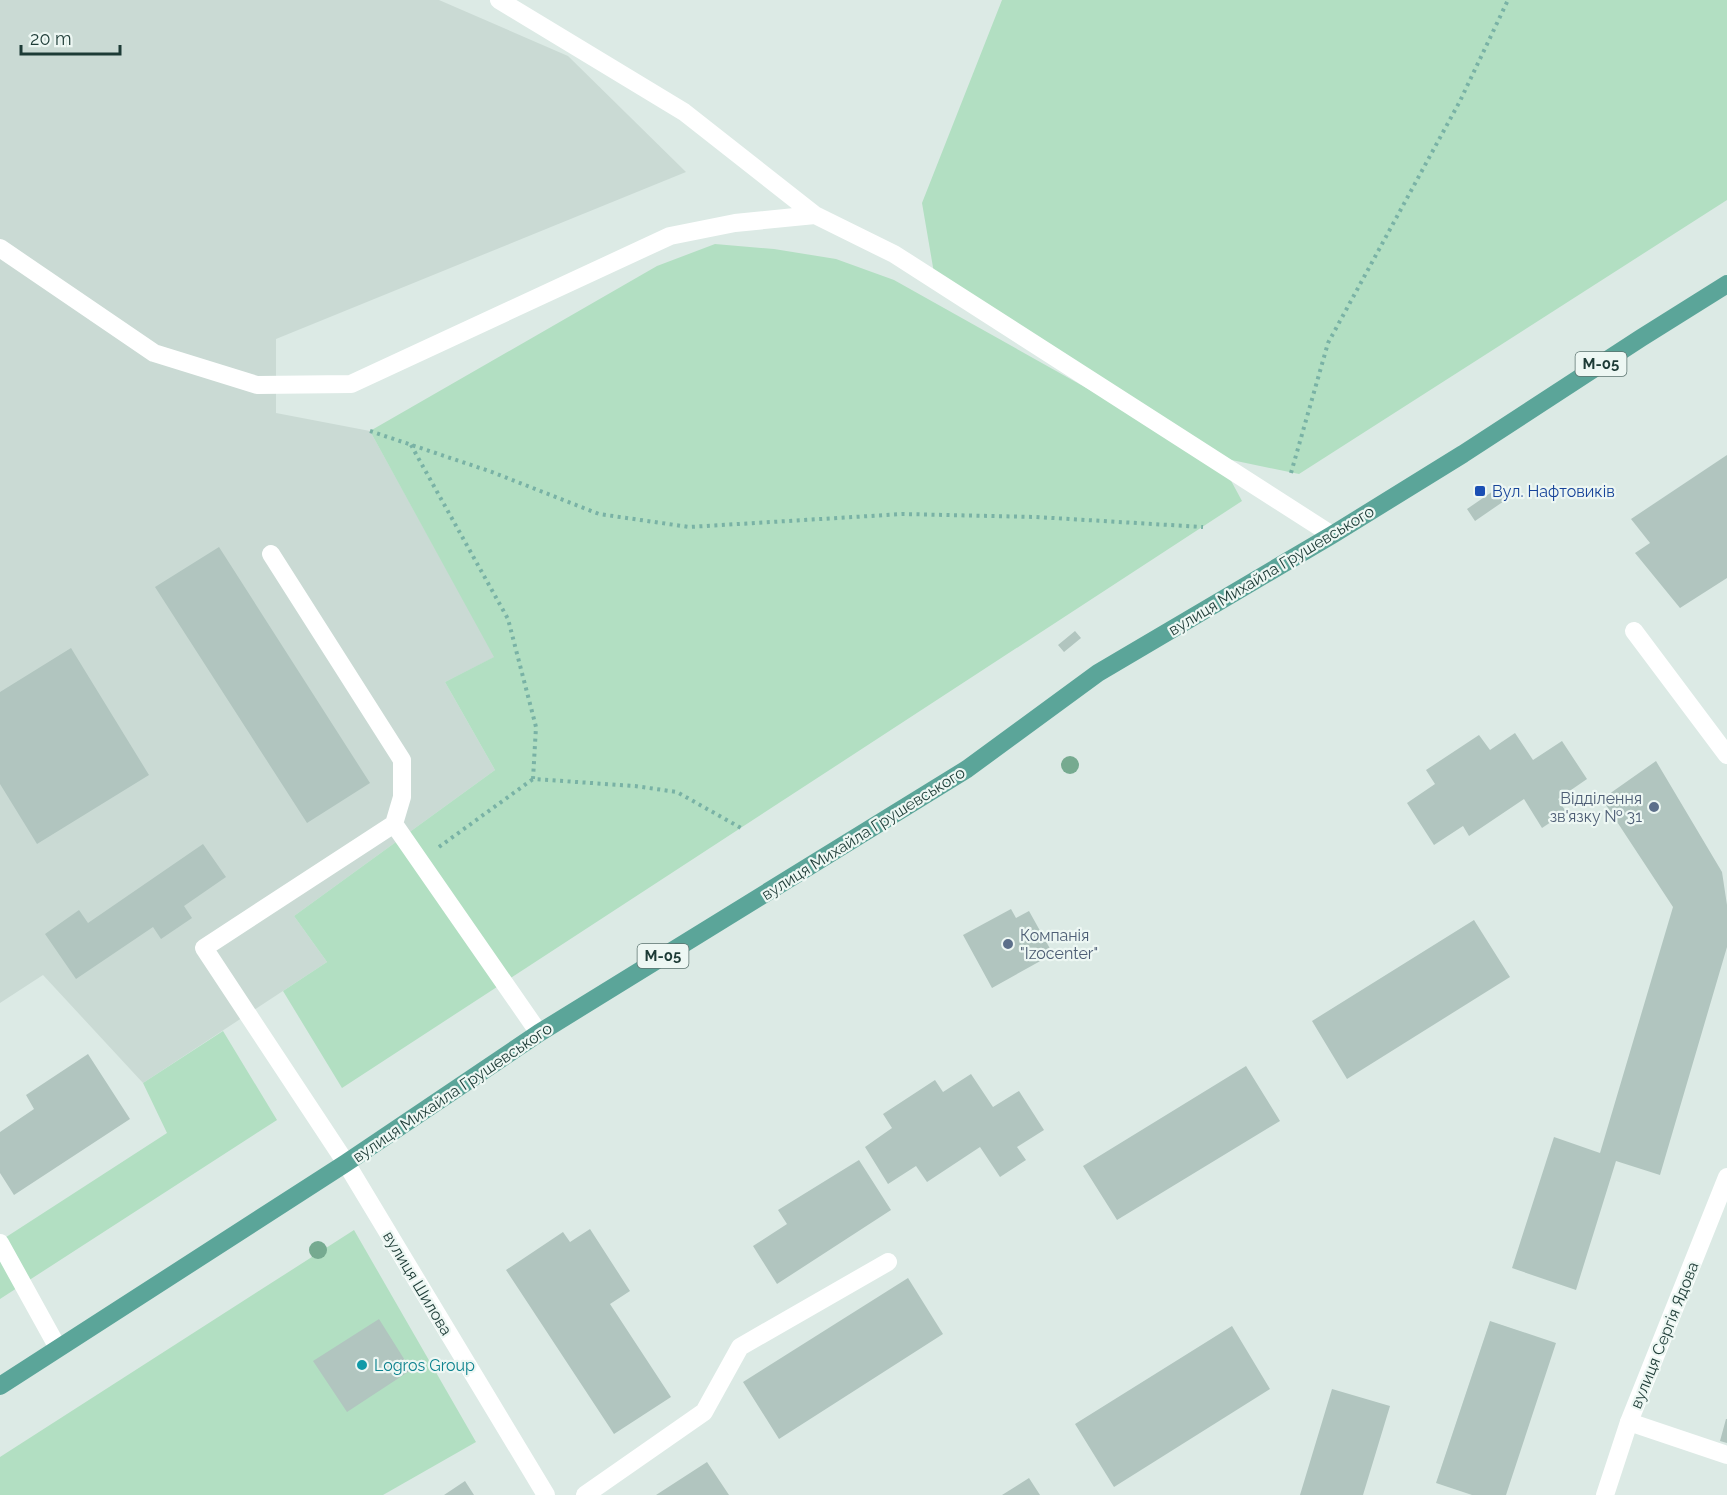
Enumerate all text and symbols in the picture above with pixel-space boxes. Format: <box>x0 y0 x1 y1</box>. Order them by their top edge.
scale bar <box>21 18 120 56</box>
text: 20 m <box>30 28 72 49</box>
road number: М-05 <box>1576 352 1626 376</box>
place label: Вул. Нафтовиків <box>1492 482 1615 501</box>
marker: Вул. Нафтовиків <box>1473 484 1487 498</box>
street label: вулиця Михайла Грушевського <box>1165 501 1377 639</box>
street label: вулиця Михайла Грушевського <box>758 763 969 904</box>
place label: Відділення зв'язку № 31 <box>1550 789 1642 826</box>
marker: Відділення зв'язку № 31 <box>1647 800 1661 814</box>
place label: Компанія "Izocenter" <box>1020 926 1098 963</box>
marker: Компанія "Izocenter" <box>1001 937 1015 951</box>
road number: М-05 <box>638 944 688 968</box>
street label: вулиця Михайла Грушевського <box>349 1018 556 1166</box>
street label: вулиця Шилова <box>379 1228 456 1339</box>
street label: вулиця Сергія Ядова <box>1626 1259 1703 1411</box>
place label: Logros Group <box>374 1356 475 1375</box>
marker: Logros Group <box>355 1358 369 1372</box>

